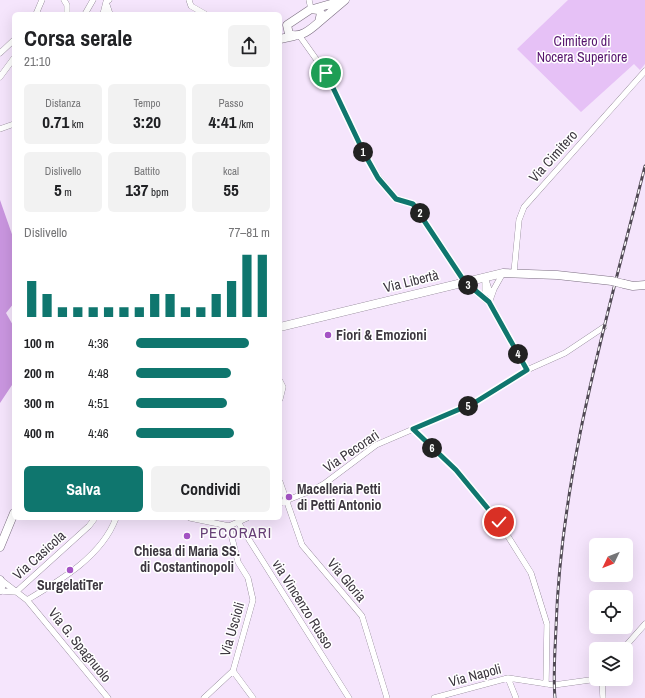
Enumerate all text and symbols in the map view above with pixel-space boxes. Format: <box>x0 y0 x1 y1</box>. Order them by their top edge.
text: Corsa serale <box>24 23 132 53</box>
button: share <box>228 25 270 67</box>
park label: Cimitero di Nocera Superiore <box>537 32 627 66</box>
text: 21:10 <box>24 53 51 70</box>
pin <box>309 56 343 90</box>
icon: arrive <box>315 62 337 84</box>
text: Distanza <box>45 96 81 110</box>
text: Tempo <box>133 96 161 110</box>
text: Passo <box>218 96 244 110</box>
text: 0.71 <box>42 110 69 133</box>
text: 3:20 <box>133 110 161 133</box>
text: 4:41 <box>209 110 236 133</box>
text: km <box>69 117 84 131</box>
text: /km <box>236 117 253 131</box>
street label: Via Cimitero <box>525 126 581 186</box>
pin: 1 <box>353 142 373 162</box>
text: 1 <box>360 145 366 159</box>
text: Dislivello <box>45 164 81 178</box>
text: Battito <box>134 164 160 178</box>
text: kcal <box>223 164 239 178</box>
text: 5 <box>54 178 62 201</box>
text: 137 <box>125 178 149 201</box>
text: 55 <box>223 178 239 201</box>
text: m <box>62 185 72 199</box>
text: bpm <box>149 185 169 199</box>
pin: 2 <box>410 203 430 223</box>
text: 2 <box>417 206 423 220</box>
text: Dislivello <box>24 224 67 241</box>
text: 77–81 m <box>229 224 270 241</box>
street label: Via Libertà <box>382 265 441 297</box>
pin: 3 <box>458 275 478 295</box>
text: 3 <box>465 278 471 292</box>
place label: Fiori & Emozioni <box>336 326 427 344</box>
marker: Fiori & Emozioni <box>323 330 333 340</box>
text: 100 m <box>24 335 54 352</box>
text: 4:36 <box>88 335 109 352</box>
pin: 4 <box>508 344 528 364</box>
text: 4 <box>515 347 521 361</box>
text: 200 m <box>24 365 54 382</box>
text: 4:48 <box>88 365 109 382</box>
text: 300 m <box>24 395 54 412</box>
text: 4:51 <box>88 395 109 412</box>
pin: 5 <box>458 396 478 416</box>
text: 5 <box>465 399 471 413</box>
text: 400 m <box>24 425 54 442</box>
text: 4:46 <box>88 425 109 442</box>
street label: Via Pecorari <box>320 426 382 476</box>
pin: 6 <box>422 438 442 458</box>
text: 6 <box>429 441 435 455</box>
button: Salva <box>24 466 143 512</box>
button: Condividi <box>151 466 270 512</box>
place label: Macelleria Petti di Petti Antonio <box>297 480 381 514</box>
marker: Macelleria Petti di Petti Antonio <box>284 492 294 502</box>
pin <box>482 505 516 539</box>
icon: check <box>488 511 510 533</box>
district label: PECORARI <box>200 522 272 543</box>
street label: Via Casicola <box>9 526 70 583</box>
marker: Chiesa di Maria SS. di Costantinopoli <box>182 531 192 541</box>
north arrow <box>589 538 633 582</box>
map controls <box>589 538 633 686</box>
place label: Chiesa di Maria SS. di Costantinopoli <box>134 542 240 576</box>
street label: Via Gloria <box>324 554 371 606</box>
street label: via Vincenzo Russo <box>268 556 338 652</box>
marker: SurgelatiTer <box>65 565 75 575</box>
place label: SurgelatiTer <box>37 576 104 594</box>
button: locate <box>589 590 633 634</box>
street label: Via Uscioli <box>216 600 248 658</box>
street label: Via G. Spagnuolo <box>45 604 115 686</box>
button: layers <box>589 642 633 686</box>
street label: Via Napoli <box>447 659 503 691</box>

